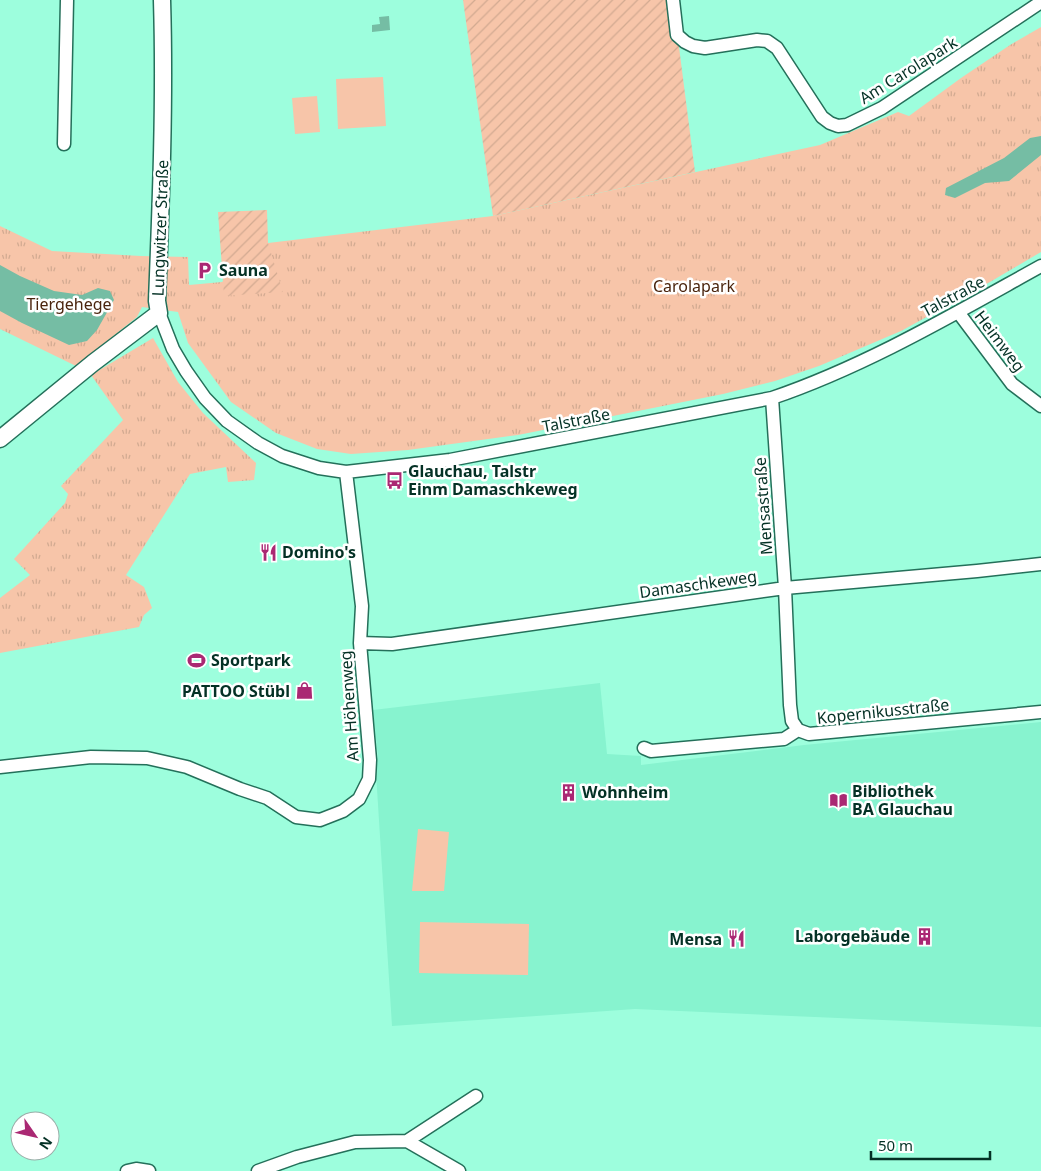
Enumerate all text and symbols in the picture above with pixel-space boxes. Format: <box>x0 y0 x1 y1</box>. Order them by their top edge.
street label: Am Carolapark <box>855 31 961 109</box>
street label: Lungwitzer Straße <box>147 159 173 297</box>
place label: Sauna <box>219 259 268 281</box>
parking icon: Sauna <box>195 260 215 280</box>
street label: Talstraße <box>918 270 988 322</box>
park label: Carolapark <box>653 275 736 297</box>
park label: Tiergehege <box>26 293 112 315</box>
street label: Heimweg <box>970 306 1030 376</box>
street label: Talstraße <box>540 403 612 437</box>
street label: Mensastraße <box>749 456 777 556</box>
place label: Glauchau, Talstr Einm Damaschkeweg <box>408 460 578 500</box>
bus stop icon: Glauchau, Talstr Einm Damaschkeweg <box>384 470 404 490</box>
place label: Domino's <box>282 541 356 563</box>
restaurant icon: Domino's <box>258 542 278 562</box>
street label: Damaschkeweg <box>638 565 758 603</box>
place label: Sportpark <box>211 649 291 671</box>
sports icon: Sportpark <box>187 650 207 670</box>
street label: Am Höhenweg <box>334 650 364 762</box>
place label: PATTOO Stübl <box>182 680 290 702</box>
shop icon: PATTOO Stübl <box>294 681 314 701</box>
street label: Kopernikusstraße <box>816 693 950 729</box>
place label: Bibliothek BA Glauchau <box>852 780 953 820</box>
place label: Wohnheim <box>582 781 668 803</box>
building icon: Wohnheim <box>558 782 578 802</box>
library icon: Bibliothek BA Glauchau <box>828 790 848 810</box>
place label: Laborgebäude <box>795 925 910 947</box>
building icon: Laborgebäude <box>914 926 934 946</box>
place label: Mensa <box>669 928 722 950</box>
restaurant icon: Mensa <box>726 929 746 949</box>
north arrow <box>10 1111 60 1161</box>
scale bar <box>871 1128 990 1160</box>
text: N <box>35 1134 57 1154</box>
text: 50 m <box>878 1135 913 1155</box>

